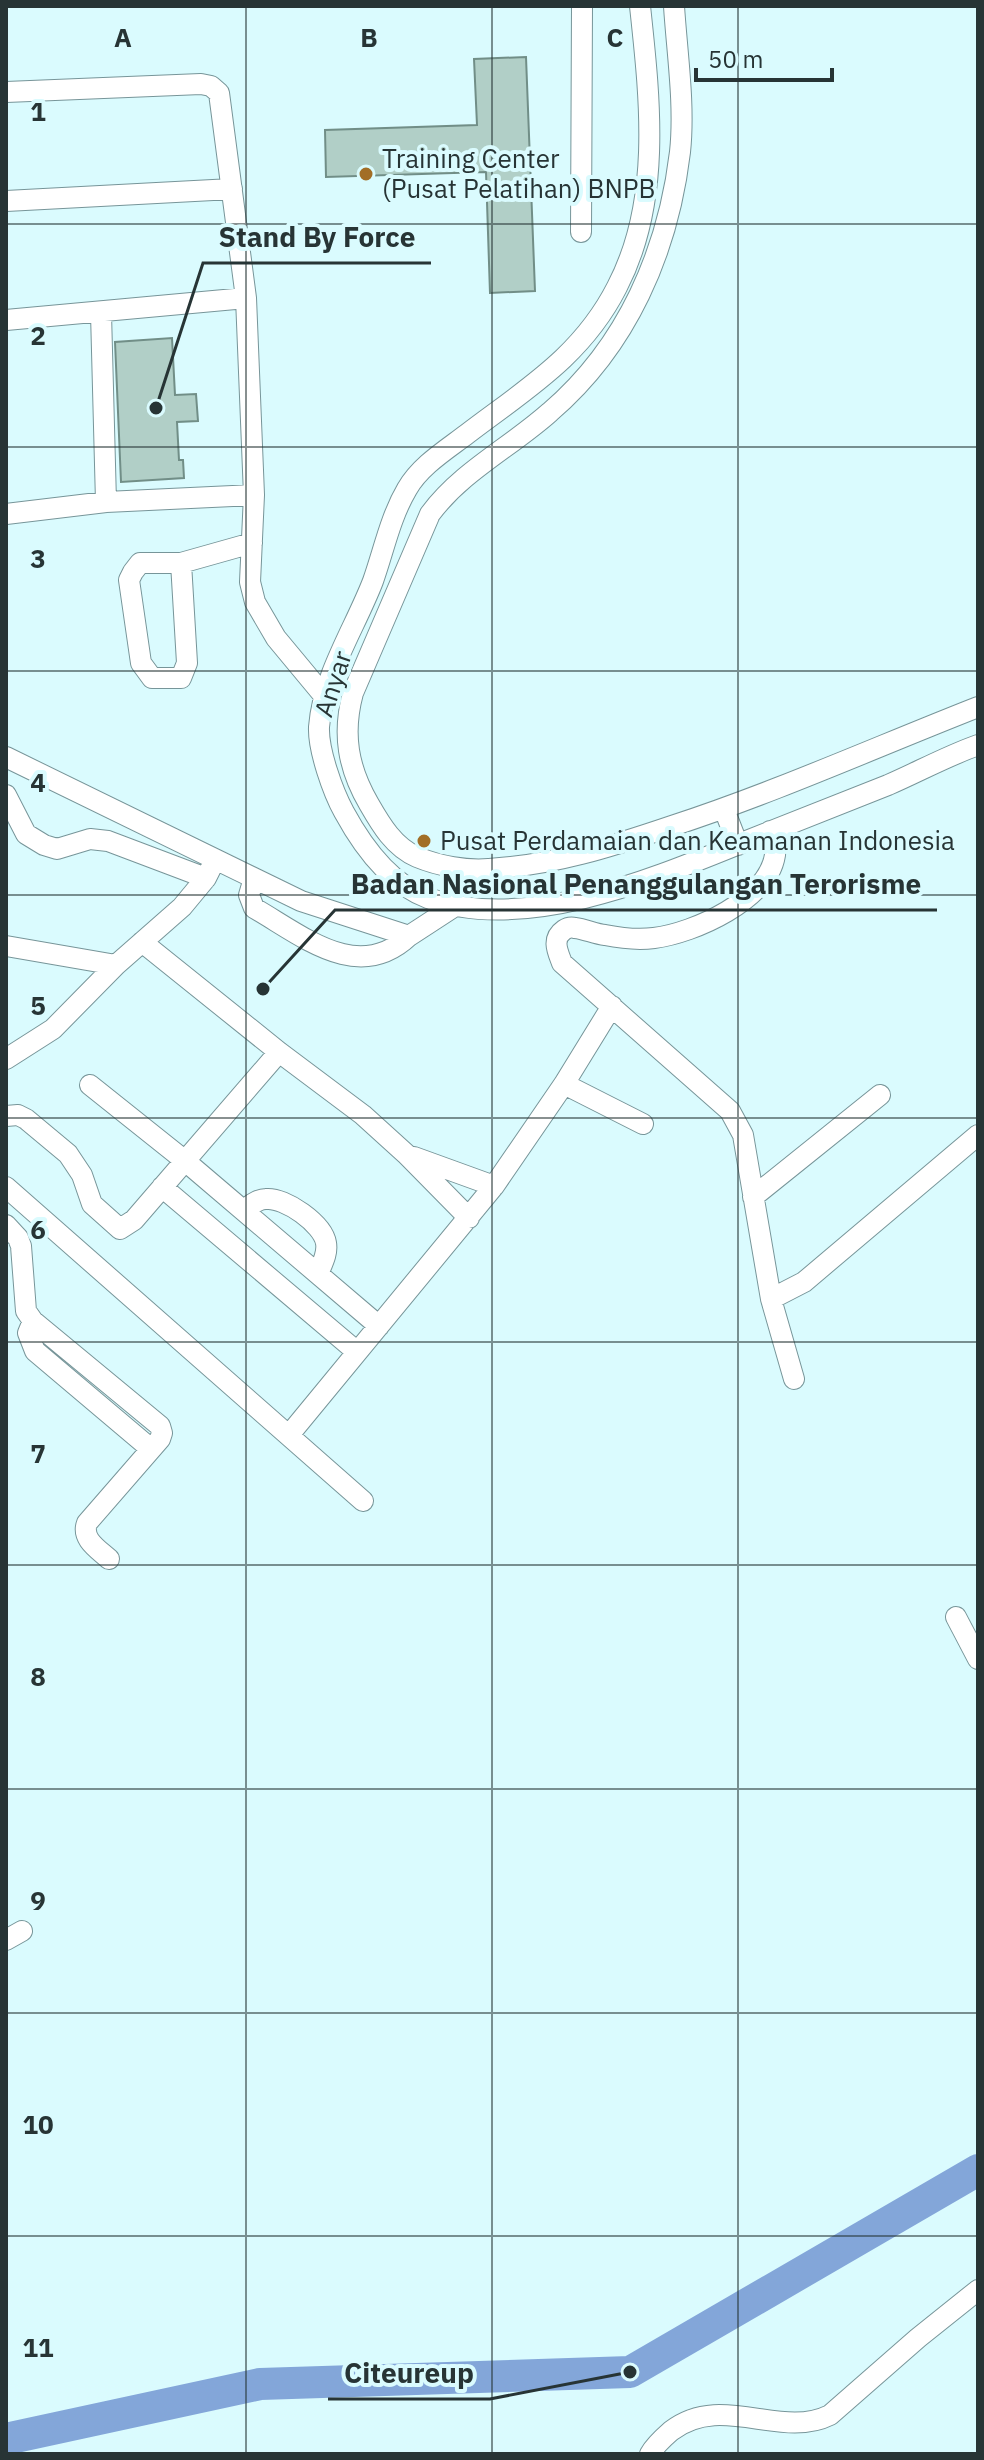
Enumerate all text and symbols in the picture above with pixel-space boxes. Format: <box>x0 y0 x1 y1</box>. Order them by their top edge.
text: A <box>114 20 132 54</box>
text: B <box>360 20 378 54</box>
text: C <box>607 20 624 54</box>
scale bar <box>696 32 832 82</box>
text: 50 m <box>708 43 763 75</box>
text: 1 <box>30 94 46 128</box>
place label: Training Center (Pusat Pelatihan) BNPB <box>382 141 656 205</box>
marker: Training Center (Pusat Pelatihan) BNPB <box>357 165 375 183</box>
callout: Stand By Force <box>203 211 431 263</box>
text: Stand By Force <box>219 218 415 255</box>
text: 2 <box>30 318 46 352</box>
text: 3 <box>30 541 46 575</box>
street label: Anyar <box>305 646 359 721</box>
text: 4 <box>30 765 46 799</box>
place label: Pusat Perdamaian dan Keamanan Indonesia <box>440 823 955 857</box>
marker: Pusat Perdamaian dan Keamanan Indonesia <box>415 832 433 850</box>
callout: Badan Nasional Penanggulangan Terorisme <box>335 858 937 910</box>
text: Badan Nasional Penanggulangan Terorisme <box>351 865 921 902</box>
text: 5 <box>30 988 46 1022</box>
text: 6 <box>30 1212 46 1246</box>
text: 7 <box>30 1436 46 1470</box>
text: 8 <box>30 1659 46 1693</box>
text: 9 <box>30 1883 46 1917</box>
text: 10 <box>22 2107 54 2141</box>
text: 11 <box>22 2330 54 2364</box>
callout: Citeureup <box>328 2347 490 2399</box>
text: Citeureup <box>344 2354 474 2391</box>

